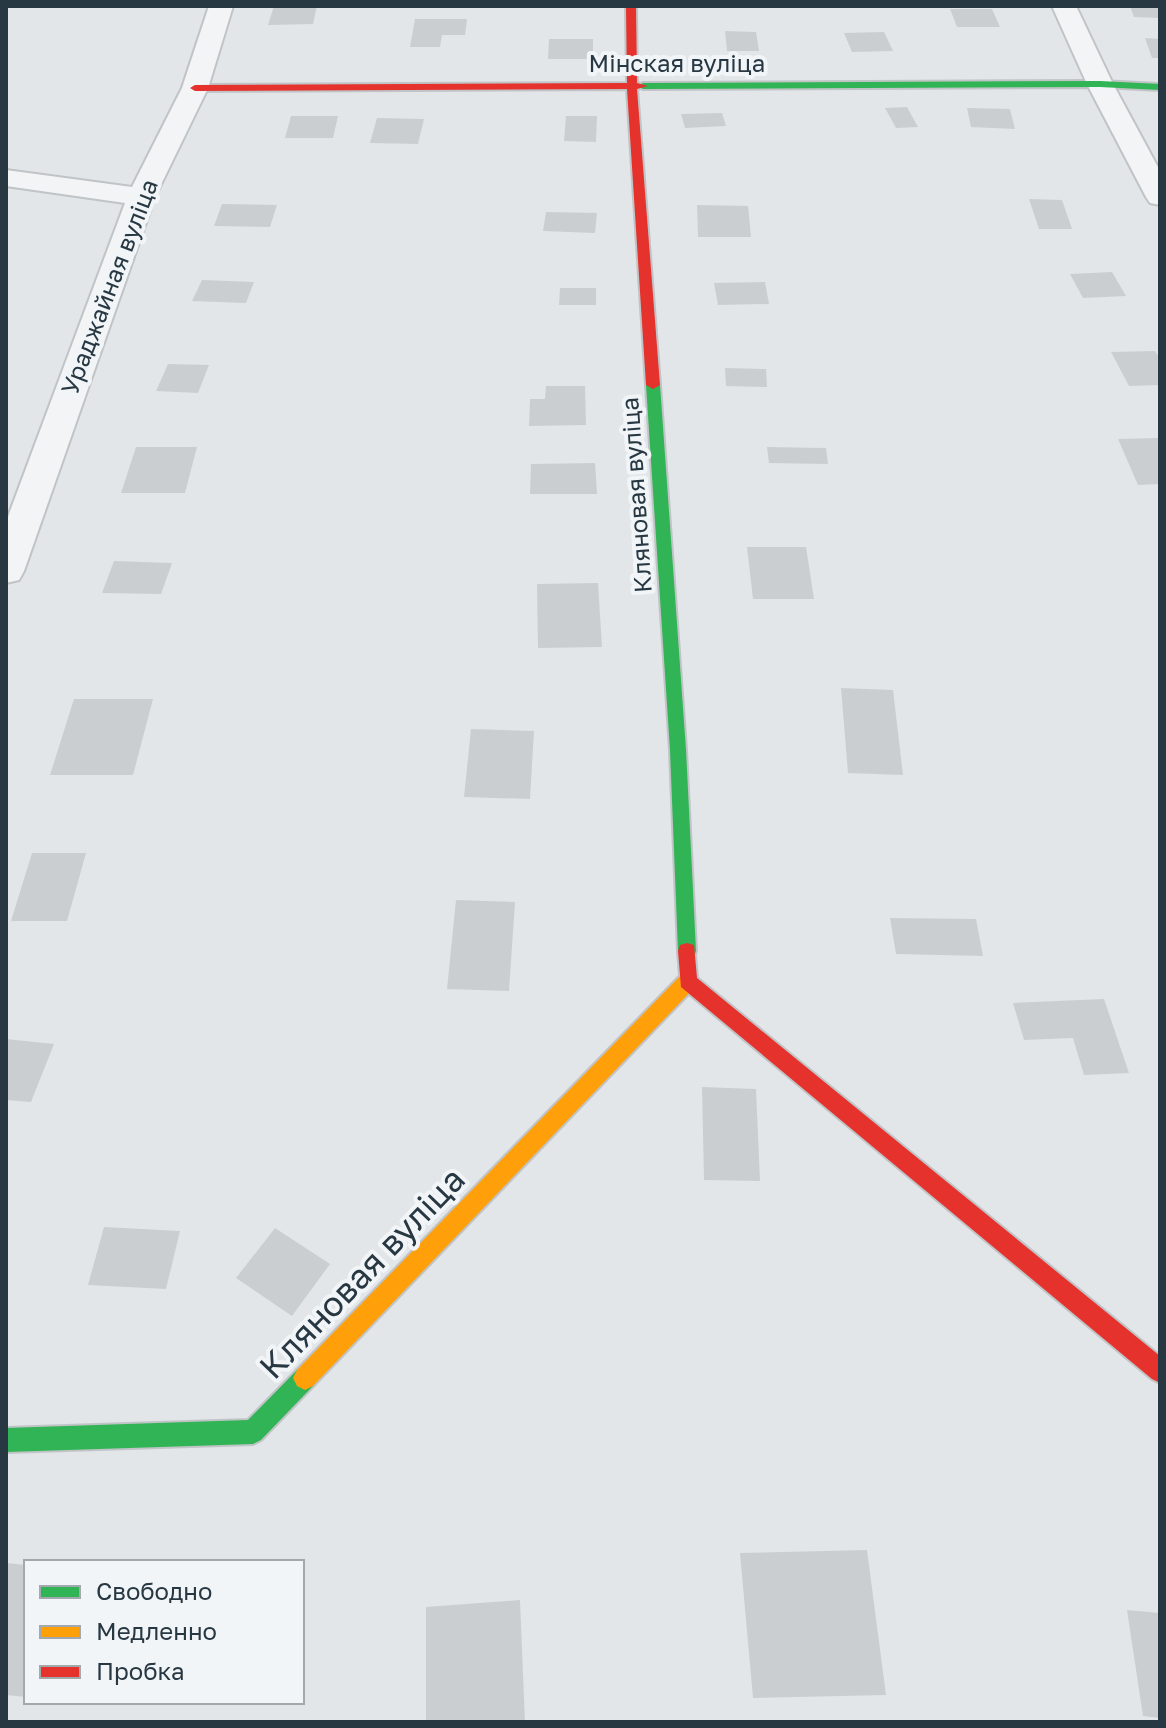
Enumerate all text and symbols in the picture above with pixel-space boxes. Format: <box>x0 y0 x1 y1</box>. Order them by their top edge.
street label: Мінская вуліца <box>589 48 765 77</box>
street label: Ураджайная вуліца <box>54 175 163 398</box>
street label: Кляновая вуліца <box>614 396 657 594</box>
street label: Кляновая вуліца <box>250 1159 472 1386</box>
legend <box>24 1560 304 1704</box>
text: Свободно <box>96 1576 212 1605</box>
text: Медленно <box>96 1616 217 1645</box>
text: Пробка <box>96 1656 185 1685</box>

